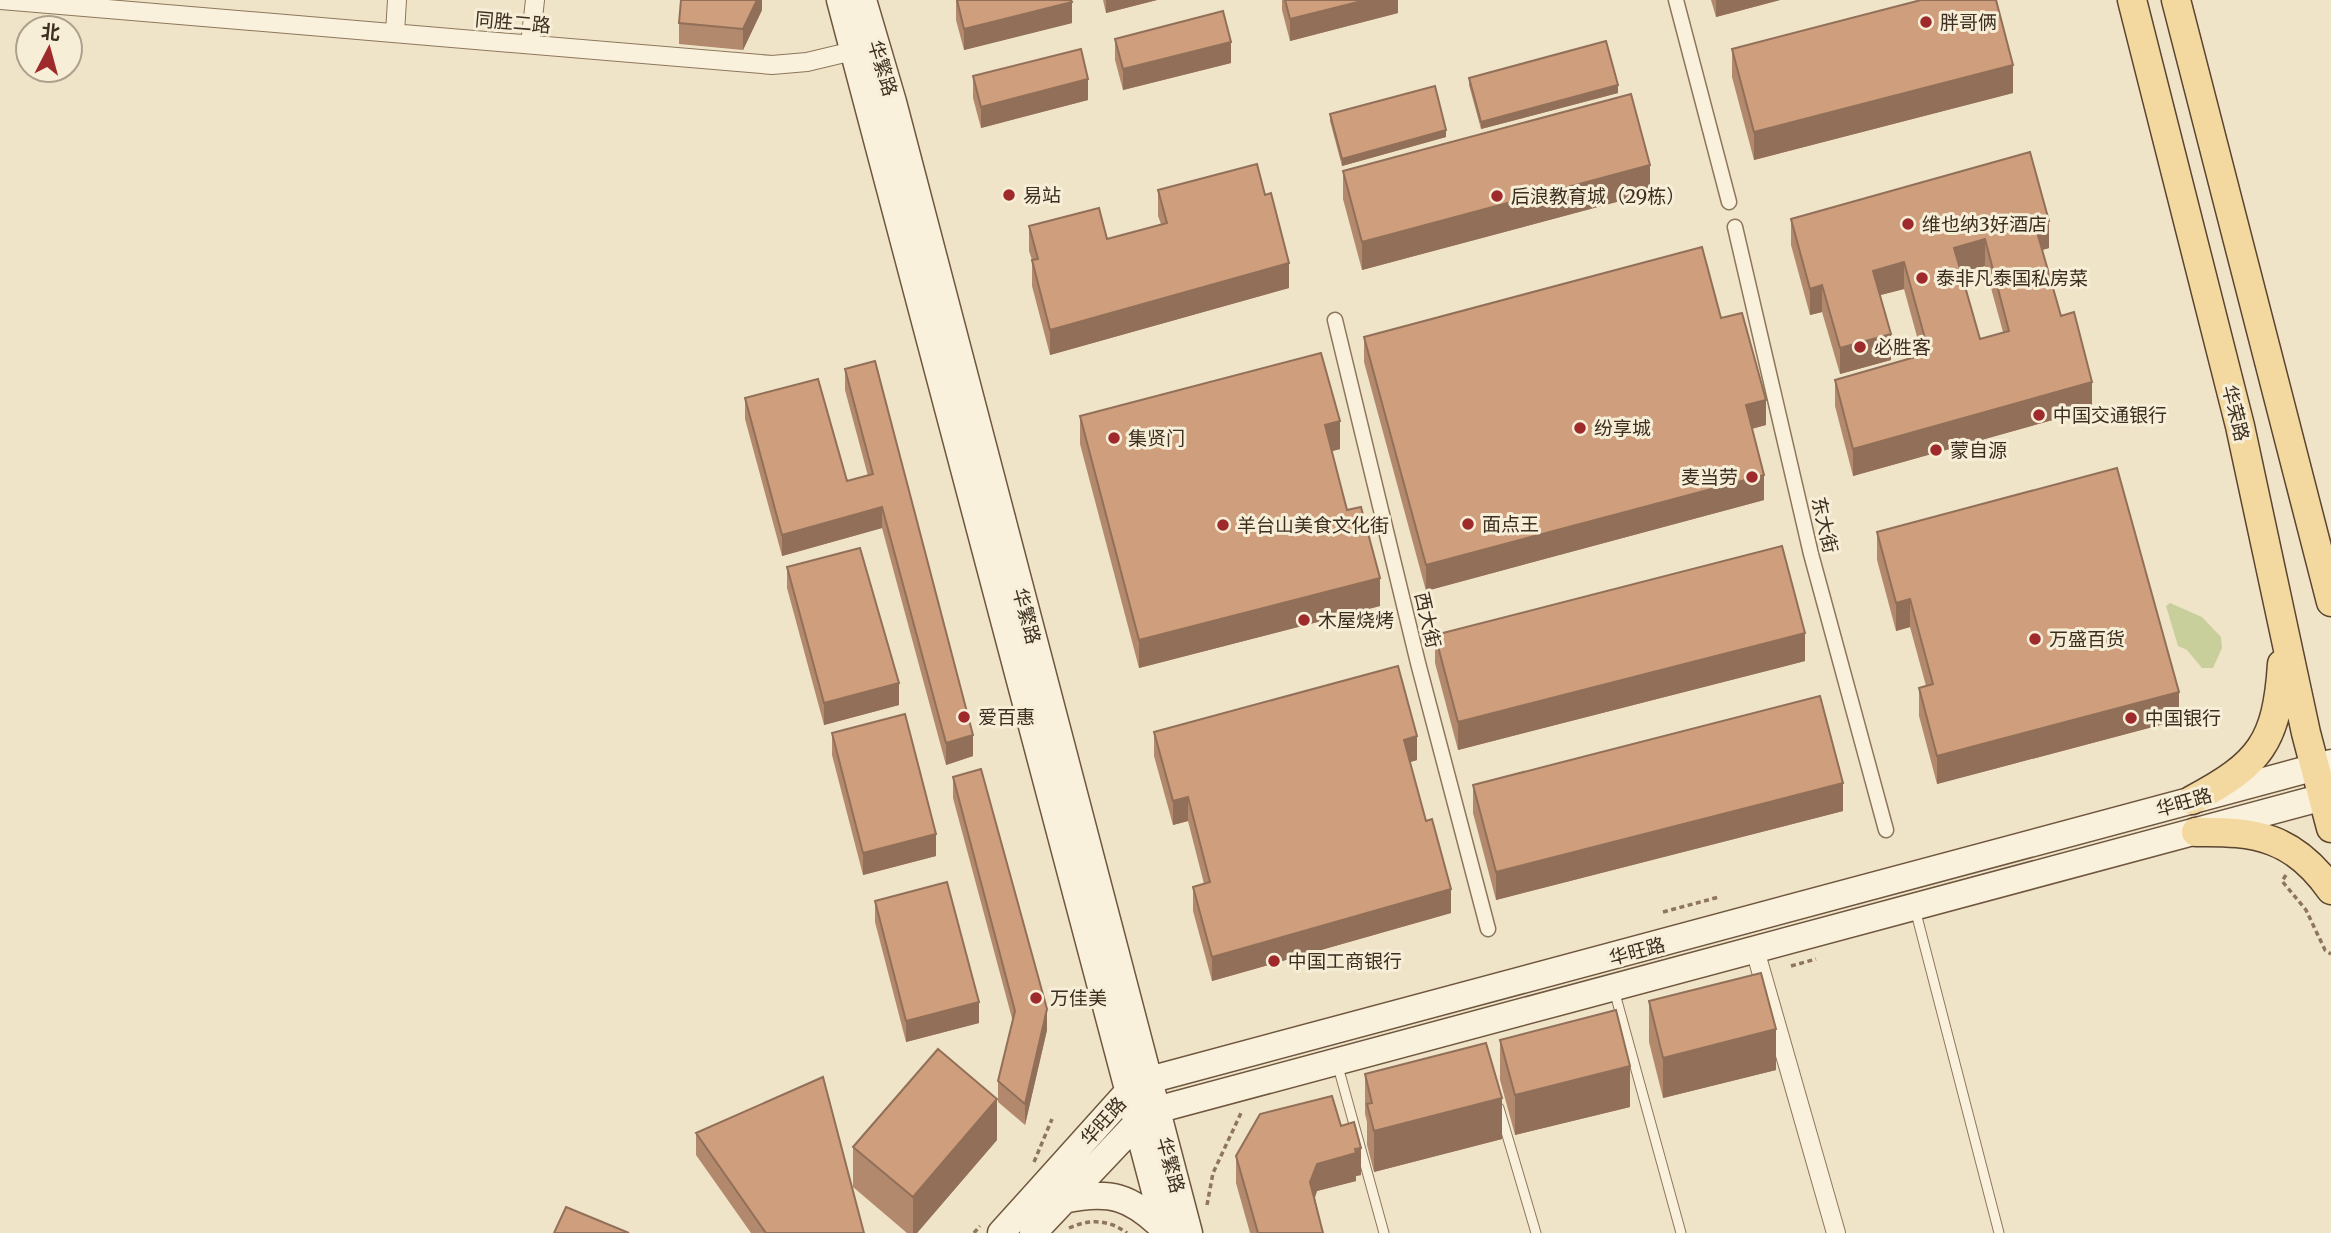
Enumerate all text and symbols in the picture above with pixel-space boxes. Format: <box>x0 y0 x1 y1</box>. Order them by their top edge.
street label: 同胜二路 <box>474 7 552 37</box>
place label: 胖哥俩 <box>1940 10 1997 34</box>
north arrow <box>14 14 84 84</box>
marker: 胖哥俩 <box>1918 14 1934 30</box>
text: 北 <box>40 19 61 45</box>
street label: 华繁路 <box>863 37 903 99</box>
place label: 易站 <box>1023 183 1061 207</box>
place label: 后浪教育城（29栋） <box>1511 184 1685 208</box>
marker: 易站 <box>1001 187 1017 203</box>
marker: 后浪教育城（29栋） <box>1489 188 1505 204</box>
place label: 维也纳3好酒店 <box>1922 212 2047 236</box>
marker: 维也纳3好酒店 <box>1900 216 1916 232</box>
place label: 泰非凡泰国私房菜 <box>1936 266 2088 290</box>
marker: 泰非凡泰国私房菜 <box>1914 270 1930 286</box>
place label: 必胜客 <box>1874 335 1931 359</box>
marker: 必胜客 <box>1852 339 1868 355</box>
street label: 华荣路 <box>2217 382 2255 444</box>
place label: 中国交通银行 <box>2053 403 2167 427</box>
marker: 中国交通银行 <box>2031 407 2047 423</box>
place label: 纷享城 <box>1594 416 1651 440</box>
marker: 纷享城 <box>1572 420 1588 436</box>
place label: 集贤门 <box>1128 426 1185 450</box>
marker: 集贤门 <box>1106 430 1122 446</box>
place label: 蒙自源 <box>1950 438 2007 462</box>
marker: 蒙自源 <box>1928 442 1944 458</box>
place label: 麦当劳 <box>1681 465 1738 489</box>
marker: 麦当劳 <box>1744 469 1760 485</box>
street label: 东大街 <box>1807 495 1843 555</box>
place label: 面点王 <box>1482 512 1539 536</box>
place label: 羊台山美食文化街 <box>1237 513 1389 537</box>
marker: 面点王 <box>1460 516 1476 532</box>
marker: 羊台山美食文化街 <box>1215 517 1231 533</box>
street label: 华繁路 <box>1008 585 1046 647</box>
street label: 西大街 <box>1410 590 1446 650</box>
place label: 木屋烧烤 <box>1318 608 1394 632</box>
marker: 木屋烧烤 <box>1296 612 1312 628</box>
place label: 万盛百货 <box>2049 627 2125 651</box>
marker: 万盛百货 <box>2027 631 2043 647</box>
place label: 爱百惠 <box>978 705 1035 729</box>
place label: 中国银行 <box>2145 706 2221 730</box>
marker: 爱百惠 <box>956 709 972 725</box>
marker: 中国银行 <box>2123 710 2139 726</box>
street label: 华旺路 <box>2153 783 2215 821</box>
street label: 华旺路 <box>1606 932 1668 970</box>
place label: 中国工商银行 <box>1288 949 1402 973</box>
marker: 中国工商银行 <box>1266 953 1282 969</box>
place label: 万佳美 <box>1050 986 1107 1010</box>
marker: 万佳美 <box>1028 990 1044 1006</box>
street label: 华旺路 <box>1075 1092 1131 1150</box>
street label: 华繁路 <box>1152 1134 1190 1196</box>

